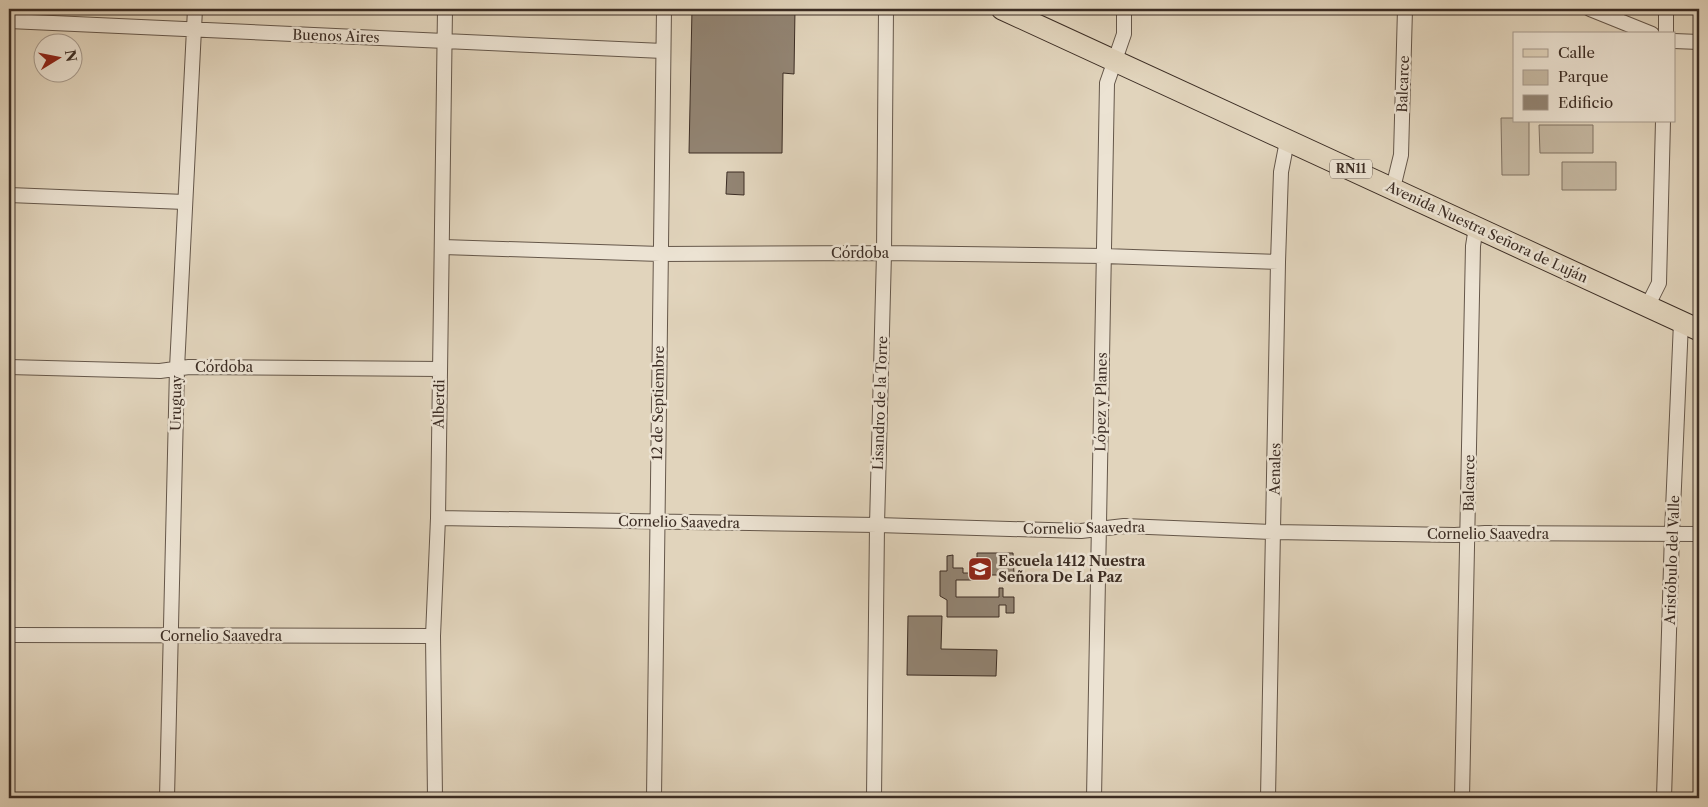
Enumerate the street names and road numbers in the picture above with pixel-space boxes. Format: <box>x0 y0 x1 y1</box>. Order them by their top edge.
street label: Buenos Aires <box>292 25 380 47</box>
street label: Balcarce <box>1393 55 1413 113</box>
road number: RN11 <box>1330 160 1372 178</box>
street label: Avenida Nuestra Señora de Luján <box>1382 177 1591 287</box>
street label: Córdoba <box>831 244 890 262</box>
street label: Lisandro de la Torre <box>869 335 891 470</box>
street label: 12 de Septiembre <box>648 345 668 461</box>
street label: López y Planes <box>1091 352 1111 452</box>
street label: Córdoba <box>195 358 254 376</box>
street label: Uruguay <box>167 375 185 431</box>
street label: Alberdi <box>430 379 448 430</box>
street label: Aenales <box>1266 443 1284 496</box>
street label: Balcarce <box>1460 454 1478 512</box>
street label: Aristóbulo del Valle <box>1661 495 1683 626</box>
street label: Cornelio Saavedra <box>618 512 741 532</box>
street label: Cornelio Saavedra <box>1023 518 1146 538</box>
street label: Cornelio Saavedra <box>1427 525 1550 543</box>
street label: Cornelio Saavedra <box>160 627 283 645</box>

